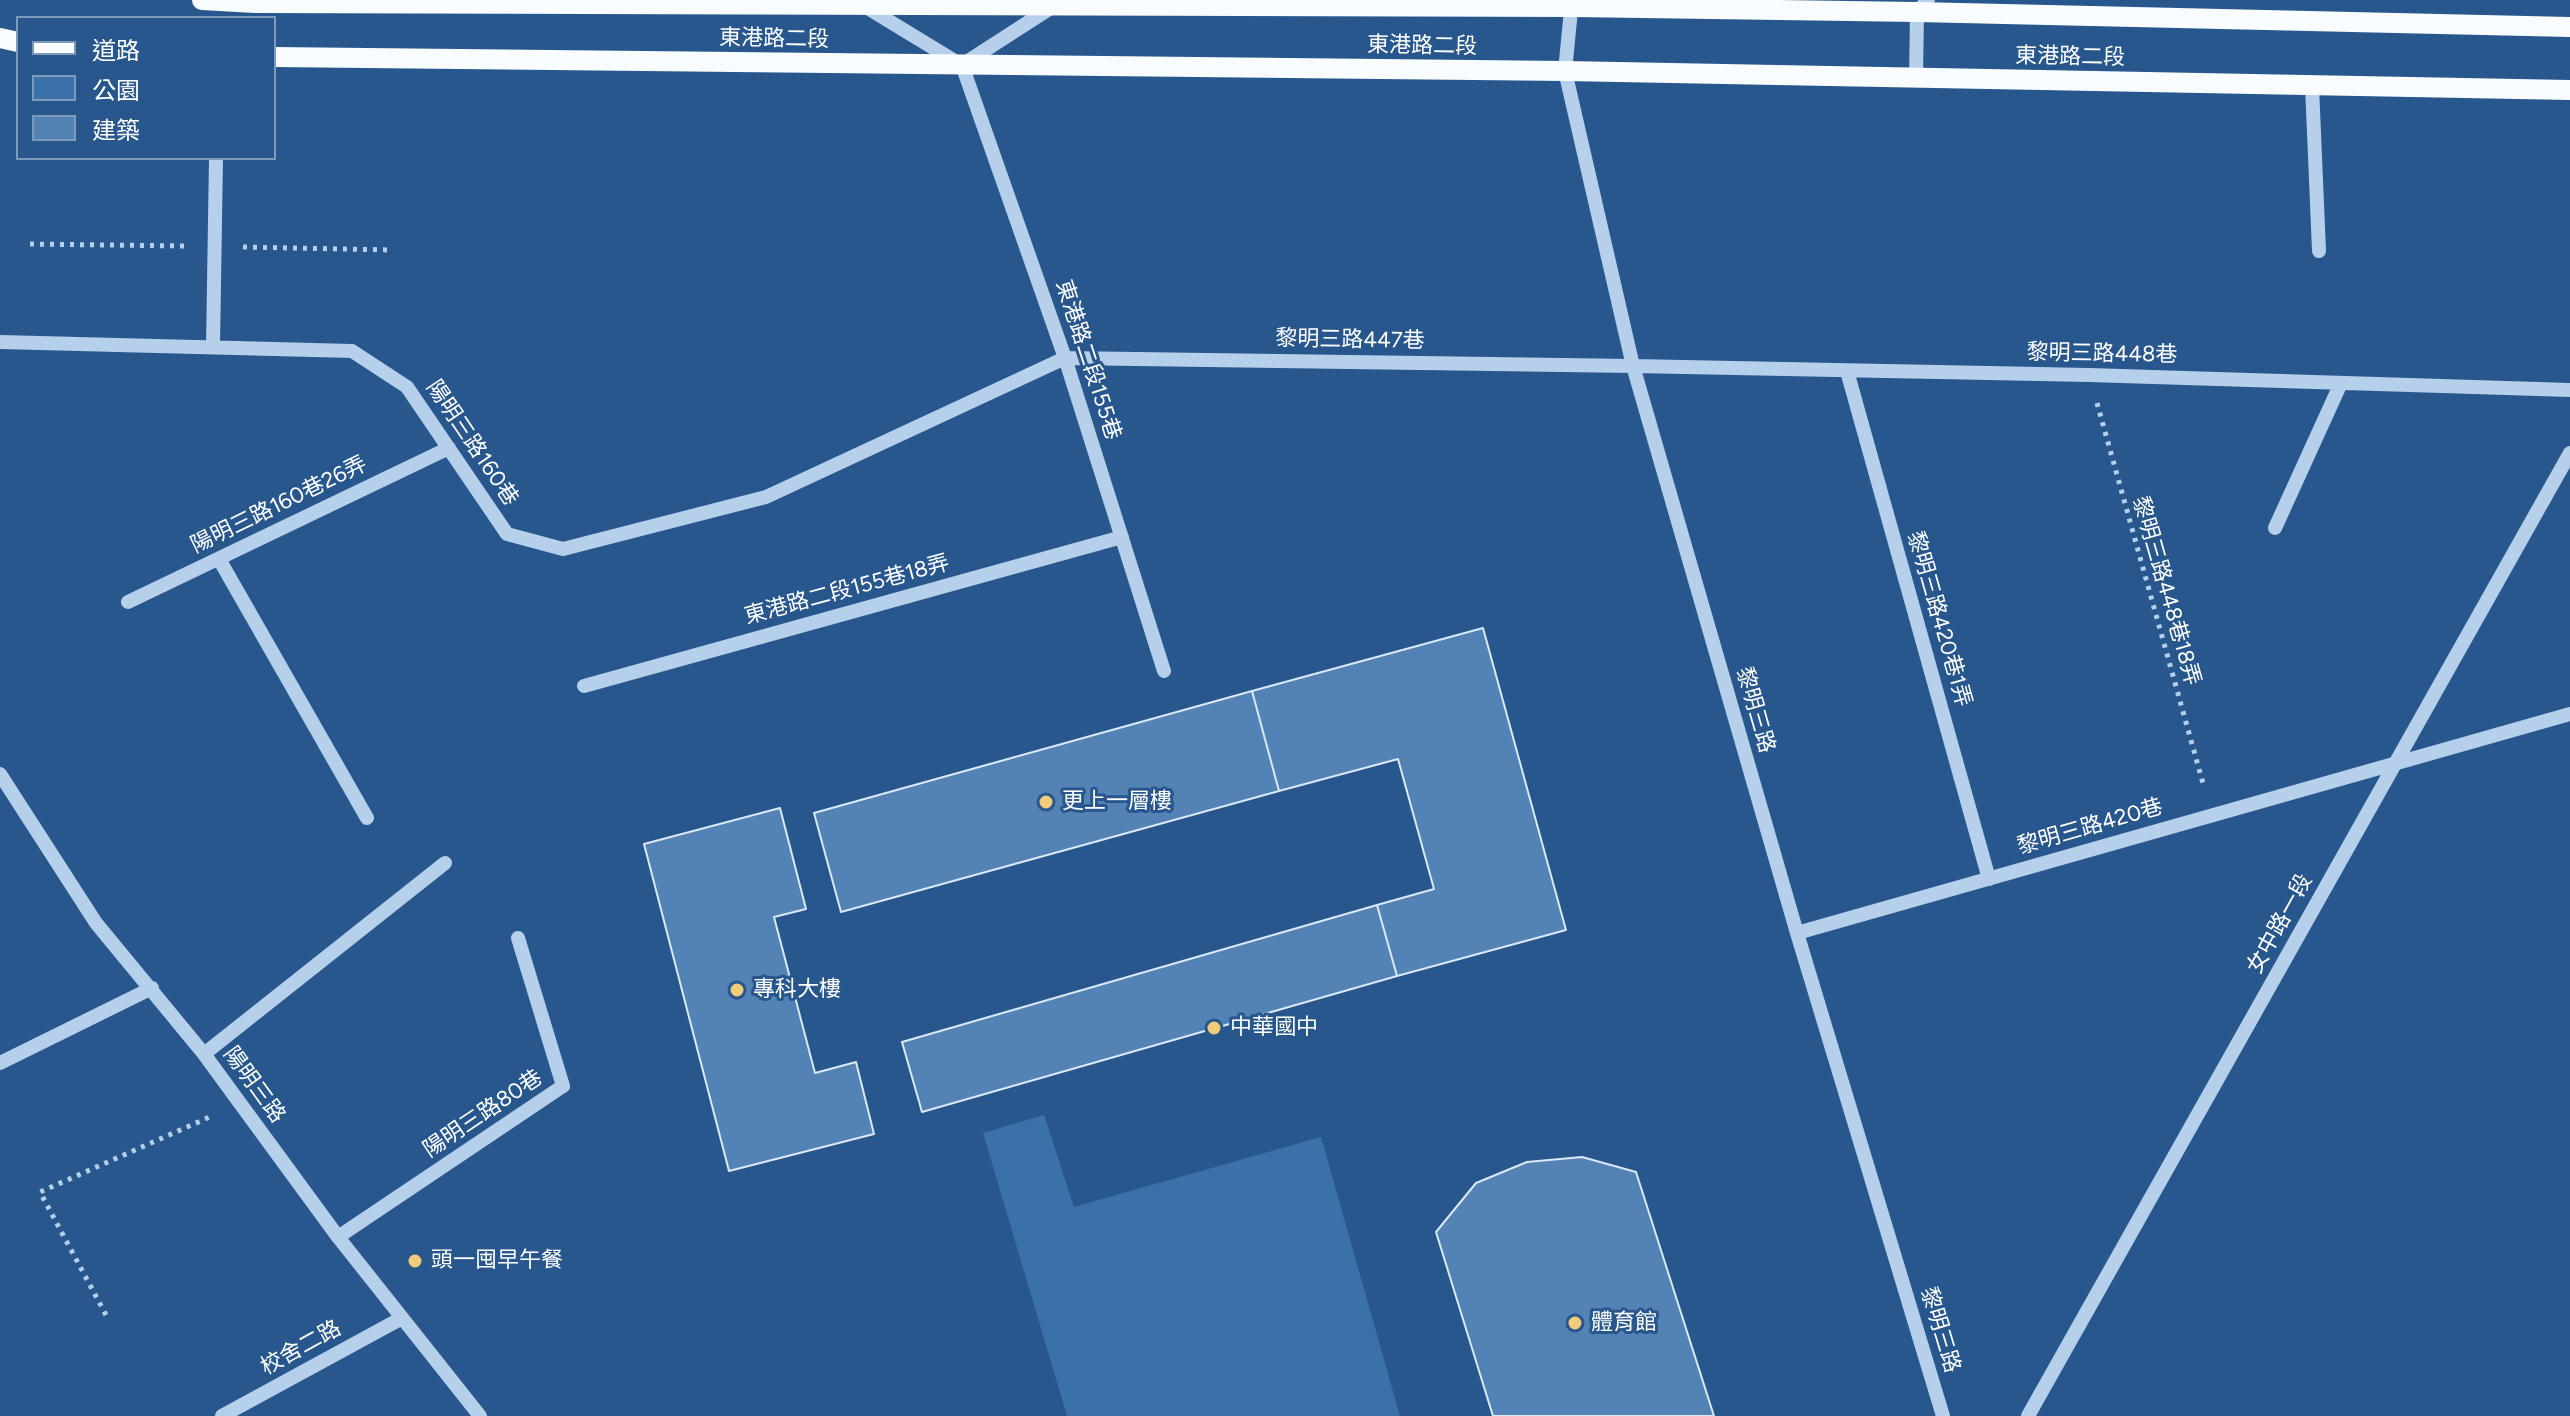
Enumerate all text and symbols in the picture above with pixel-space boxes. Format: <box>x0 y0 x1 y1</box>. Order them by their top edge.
legend <box>16 16 276 160</box>
street label: 東港路二段 <box>719 25 829 53</box>
street label: 東港路二段 <box>1367 32 1477 60</box>
text: 道路 <box>92 36 140 65</box>
street label: 東港路二段 <box>2015 43 2125 71</box>
text: 公園 <box>92 76 140 105</box>
text: 建築 <box>92 116 140 145</box>
street label: 東港路二段155巷 <box>1050 277 1126 443</box>
street label: 黎明三路447巷 <box>1275 326 1425 354</box>
street label: 黎明三路448巷 <box>2026 339 2178 369</box>
street label: 陽明三路160巷 <box>420 375 524 511</box>
street label: 陽明三路160巷26弄 <box>187 451 371 559</box>
street label: 黎明三路448巷18弄 <box>2126 493 2206 689</box>
street label: 黎明三路420巷1弄 <box>1901 528 1977 710</box>
street label: 東港路二段155巷18弄 <box>742 550 952 630</box>
street label: 黎明三路 <box>1730 664 1780 756</box>
place label: 更上一層樓 <box>1062 789 1172 815</box>
marker: 更上一層樓 <box>1037 793 1055 811</box>
street label: 黎明三路420巷 <box>2014 794 2166 860</box>
street label: 女中路一段 <box>2242 869 2318 979</box>
place label: 專科大樓 <box>753 977 841 1003</box>
marker: 專科大樓 <box>728 981 746 999</box>
place label: 中華國中 <box>1230 1015 1318 1041</box>
marker: 中華國中 <box>1205 1019 1223 1037</box>
street label: 陽明三路 <box>217 1042 291 1128</box>
street label: 陽明三路80巷 <box>419 1065 547 1163</box>
place label: 頭一囤早午餐 <box>431 1248 563 1274</box>
marker: 頭一囤早午餐 <box>406 1252 424 1270</box>
street label: 黎明三路 <box>1915 1284 1965 1376</box>
place label: 體育館 <box>1591 1310 1657 1336</box>
marker: 體育館 <box>1566 1314 1584 1332</box>
street label: 校舍二路 <box>256 1315 346 1381</box>

